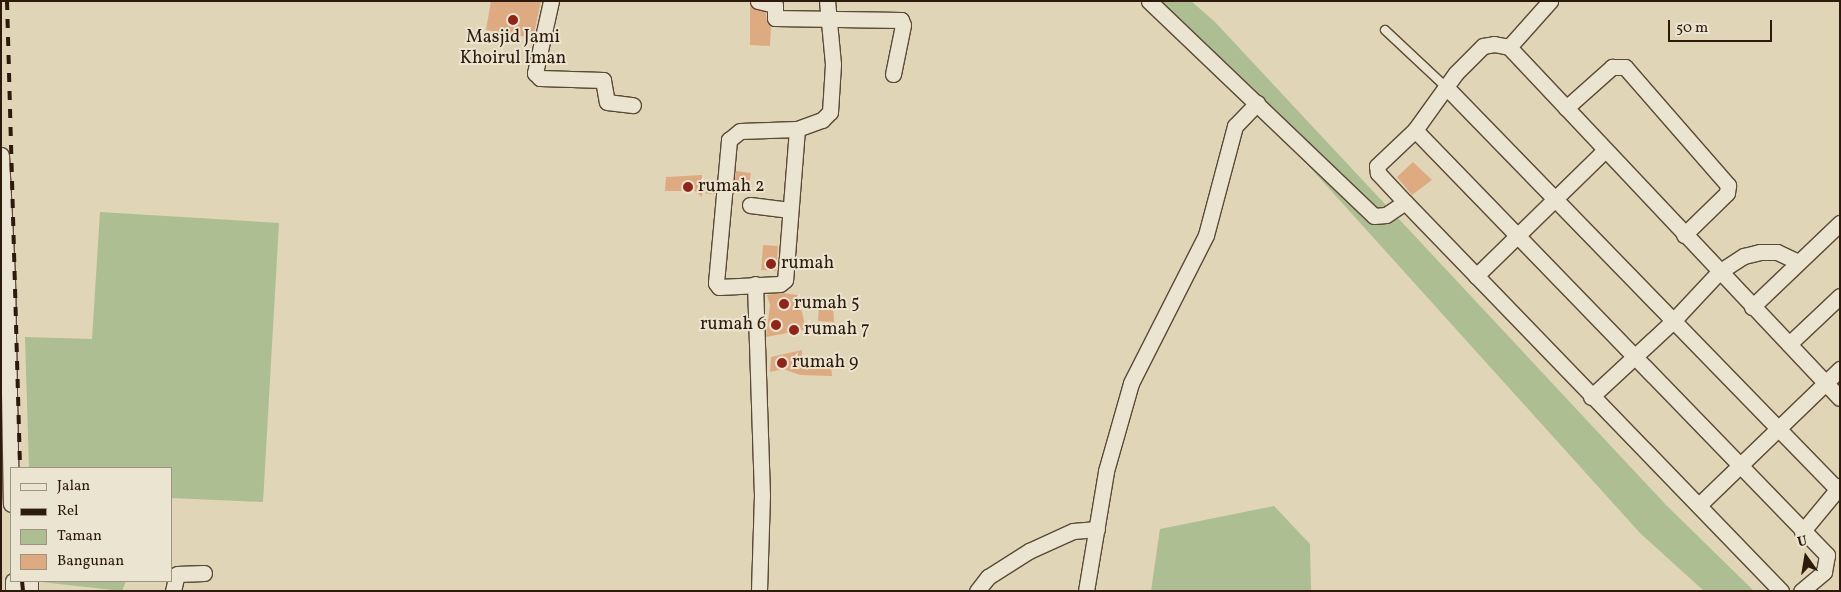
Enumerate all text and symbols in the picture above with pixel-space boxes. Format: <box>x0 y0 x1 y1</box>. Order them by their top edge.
scale bar <box>1671 10 1775 42</box>
marker: Masjid Jami Khoirul Iman <box>507 14 519 26</box>
text: 50 m <box>1676 18 1708 39</box>
place label: Masjid Jami Khoirul Iman <box>460 28 566 70</box>
place label: rumah 2 <box>698 176 765 198</box>
marker: rumah 2 <box>682 181 694 193</box>
place label: rumah <box>781 253 834 275</box>
marker: rumah <box>765 258 777 270</box>
place label: rumah 5 <box>794 293 860 315</box>
marker: rumah 5 <box>778 298 790 310</box>
place label: rumah 6 <box>700 314 766 336</box>
marker: rumah 6 <box>770 319 782 331</box>
place label: rumah 7 <box>804 319 870 341</box>
marker: rumah 7 <box>788 324 800 336</box>
place label: rumah 9 <box>792 352 858 374</box>
marker: rumah 9 <box>776 357 788 369</box>
legend <box>10 467 172 582</box>
text: Jalan <box>57 476 90 497</box>
text: Rel <box>57 501 79 522</box>
text: Taman <box>57 526 102 547</box>
north arrow <box>1781 532 1831 582</box>
text: U <box>1796 532 1809 552</box>
text: Bangunan <box>57 551 124 572</box>

